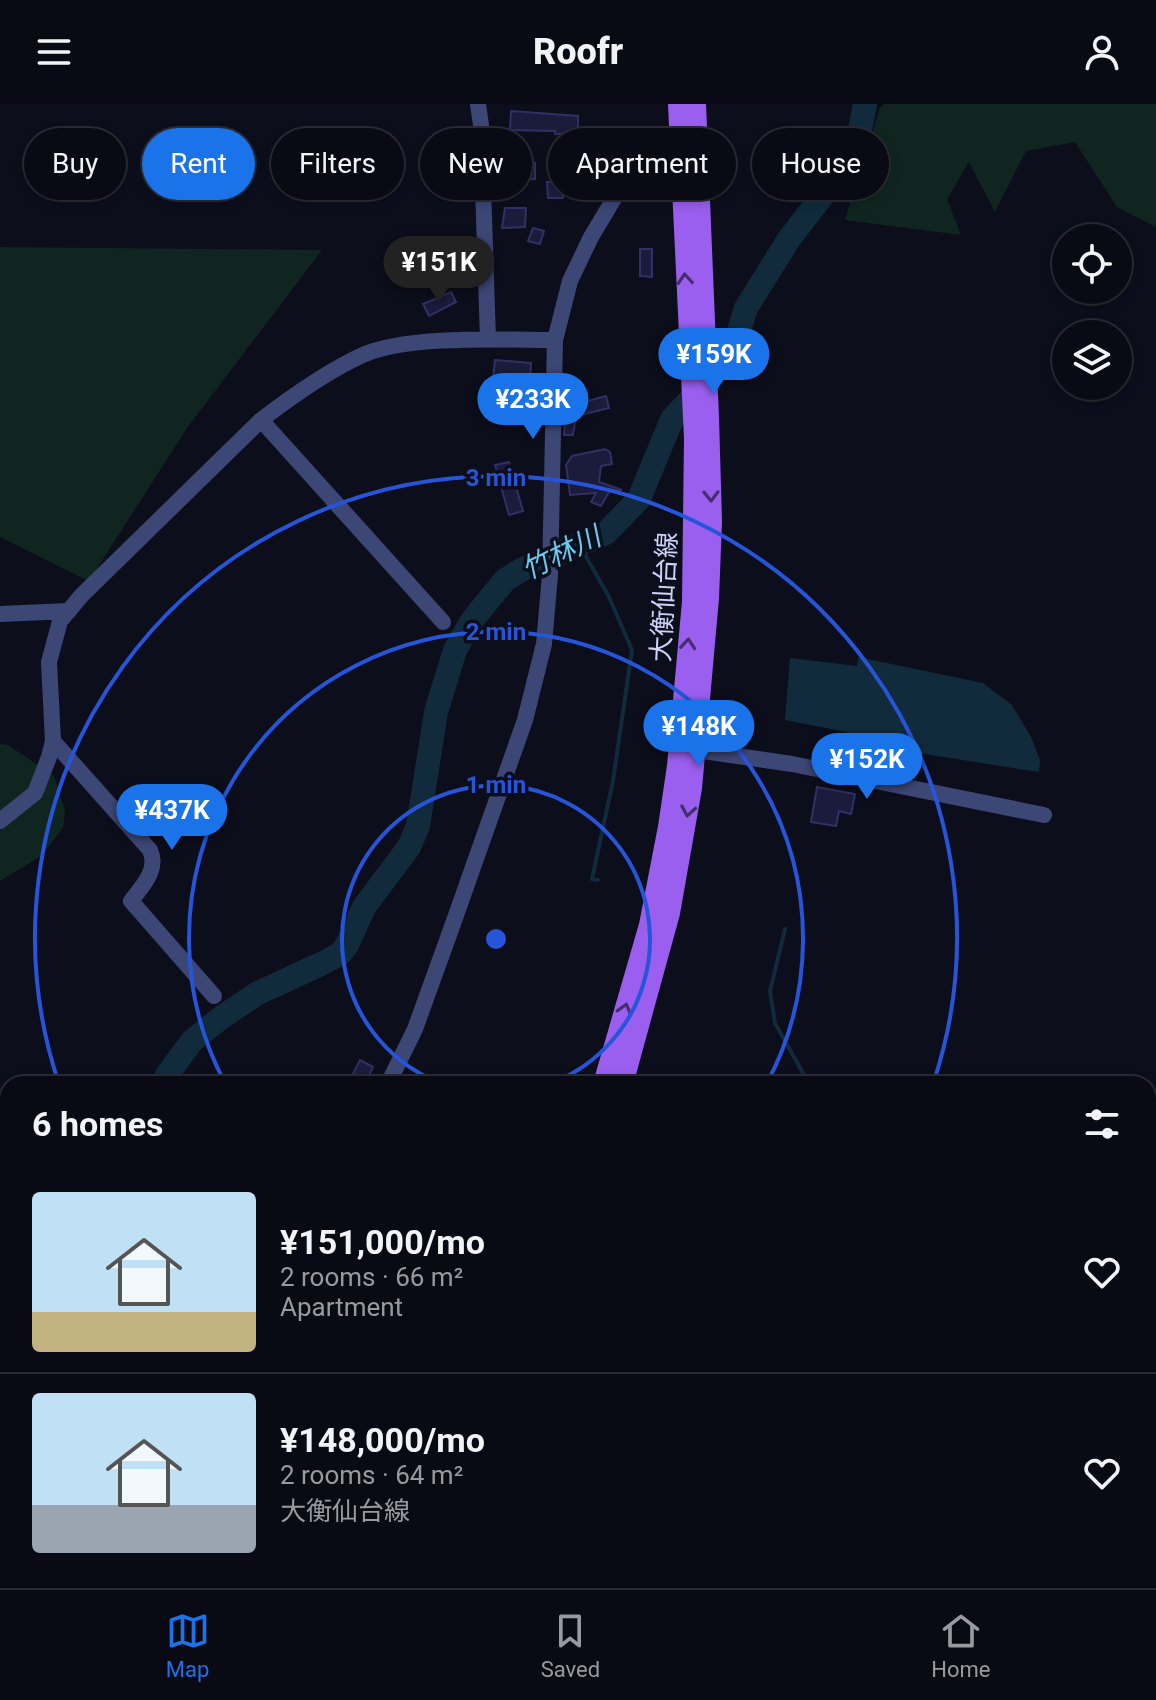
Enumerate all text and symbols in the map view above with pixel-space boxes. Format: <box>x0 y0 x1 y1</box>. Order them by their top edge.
icon: menu <box>32 30 76 74</box>
icon: person <box>1080 30 1124 74</box>
text: Roofr <box>533 31 623 73</box>
chip: Buy <box>24 128 126 200</box>
chip: Rent <box>142 128 255 200</box>
chip: Filters <box>271 128 404 200</box>
chip: New <box>420 128 532 200</box>
chip: Apartment <box>548 128 736 200</box>
chip: House <box>752 128 889 200</box>
map controls <box>1052 224 1132 400</box>
button: locate <box>1052 224 1132 304</box>
pin: ¥151K <box>383 236 495 304</box>
text: ¥151K <box>401 247 477 277</box>
one-way arrow <box>677 272 694 285</box>
button: layers <box>1052 320 1132 400</box>
pin: ¥159K <box>658 328 770 396</box>
text: ¥159K <box>676 339 752 369</box>
pin: ¥233K <box>477 373 589 441</box>
text: ¥233K <box>495 384 571 414</box>
text: 3 min <box>466 464 526 492</box>
one-way arrow <box>702 490 720 503</box>
water label: 竹林川 <box>516 518 609 586</box>
street label: 大衡仙台線 <box>646 531 682 663</box>
text: 2 min <box>466 618 526 646</box>
one-way arrow <box>680 637 697 650</box>
pin: ¥148K <box>643 700 755 768</box>
text: ¥148K <box>661 711 737 741</box>
pin: ¥152K <box>811 733 923 801</box>
text: ¥152K <box>829 744 905 774</box>
text: 1 min <box>466 771 526 799</box>
pin: ¥437K <box>116 784 228 852</box>
text: ¥437K <box>134 795 210 825</box>
one-way arrow <box>680 804 697 818</box>
centre of rings <box>482 925 510 953</box>
one-way arrow <box>616 1003 632 1017</box>
icon: filters <box>1080 1102 1124 1146</box>
text: 6 homes <box>32 1104 163 1144</box>
text: ¥151,000/mo <box>280 1222 485 1262</box>
icon: home <box>96 1224 192 1320</box>
icon: heart <box>1080 1250 1124 1294</box>
text: 2 rooms · 66 m² <box>280 1262 463 1292</box>
text: Apartment <box>280 1292 403 1322</box>
text: ¥148,000/mo <box>280 1420 485 1460</box>
icon: home <box>96 1425 192 1521</box>
icon: heart <box>1080 1451 1124 1495</box>
text: 2 rooms · 64 m² <box>280 1460 463 1490</box>
text: 大衡仙台線 <box>280 1496 410 1526</box>
tab: Map <box>166 1609 210 1682</box>
tab: Saved <box>541 1609 600 1682</box>
tab: Home <box>931 1609 990 1682</box>

